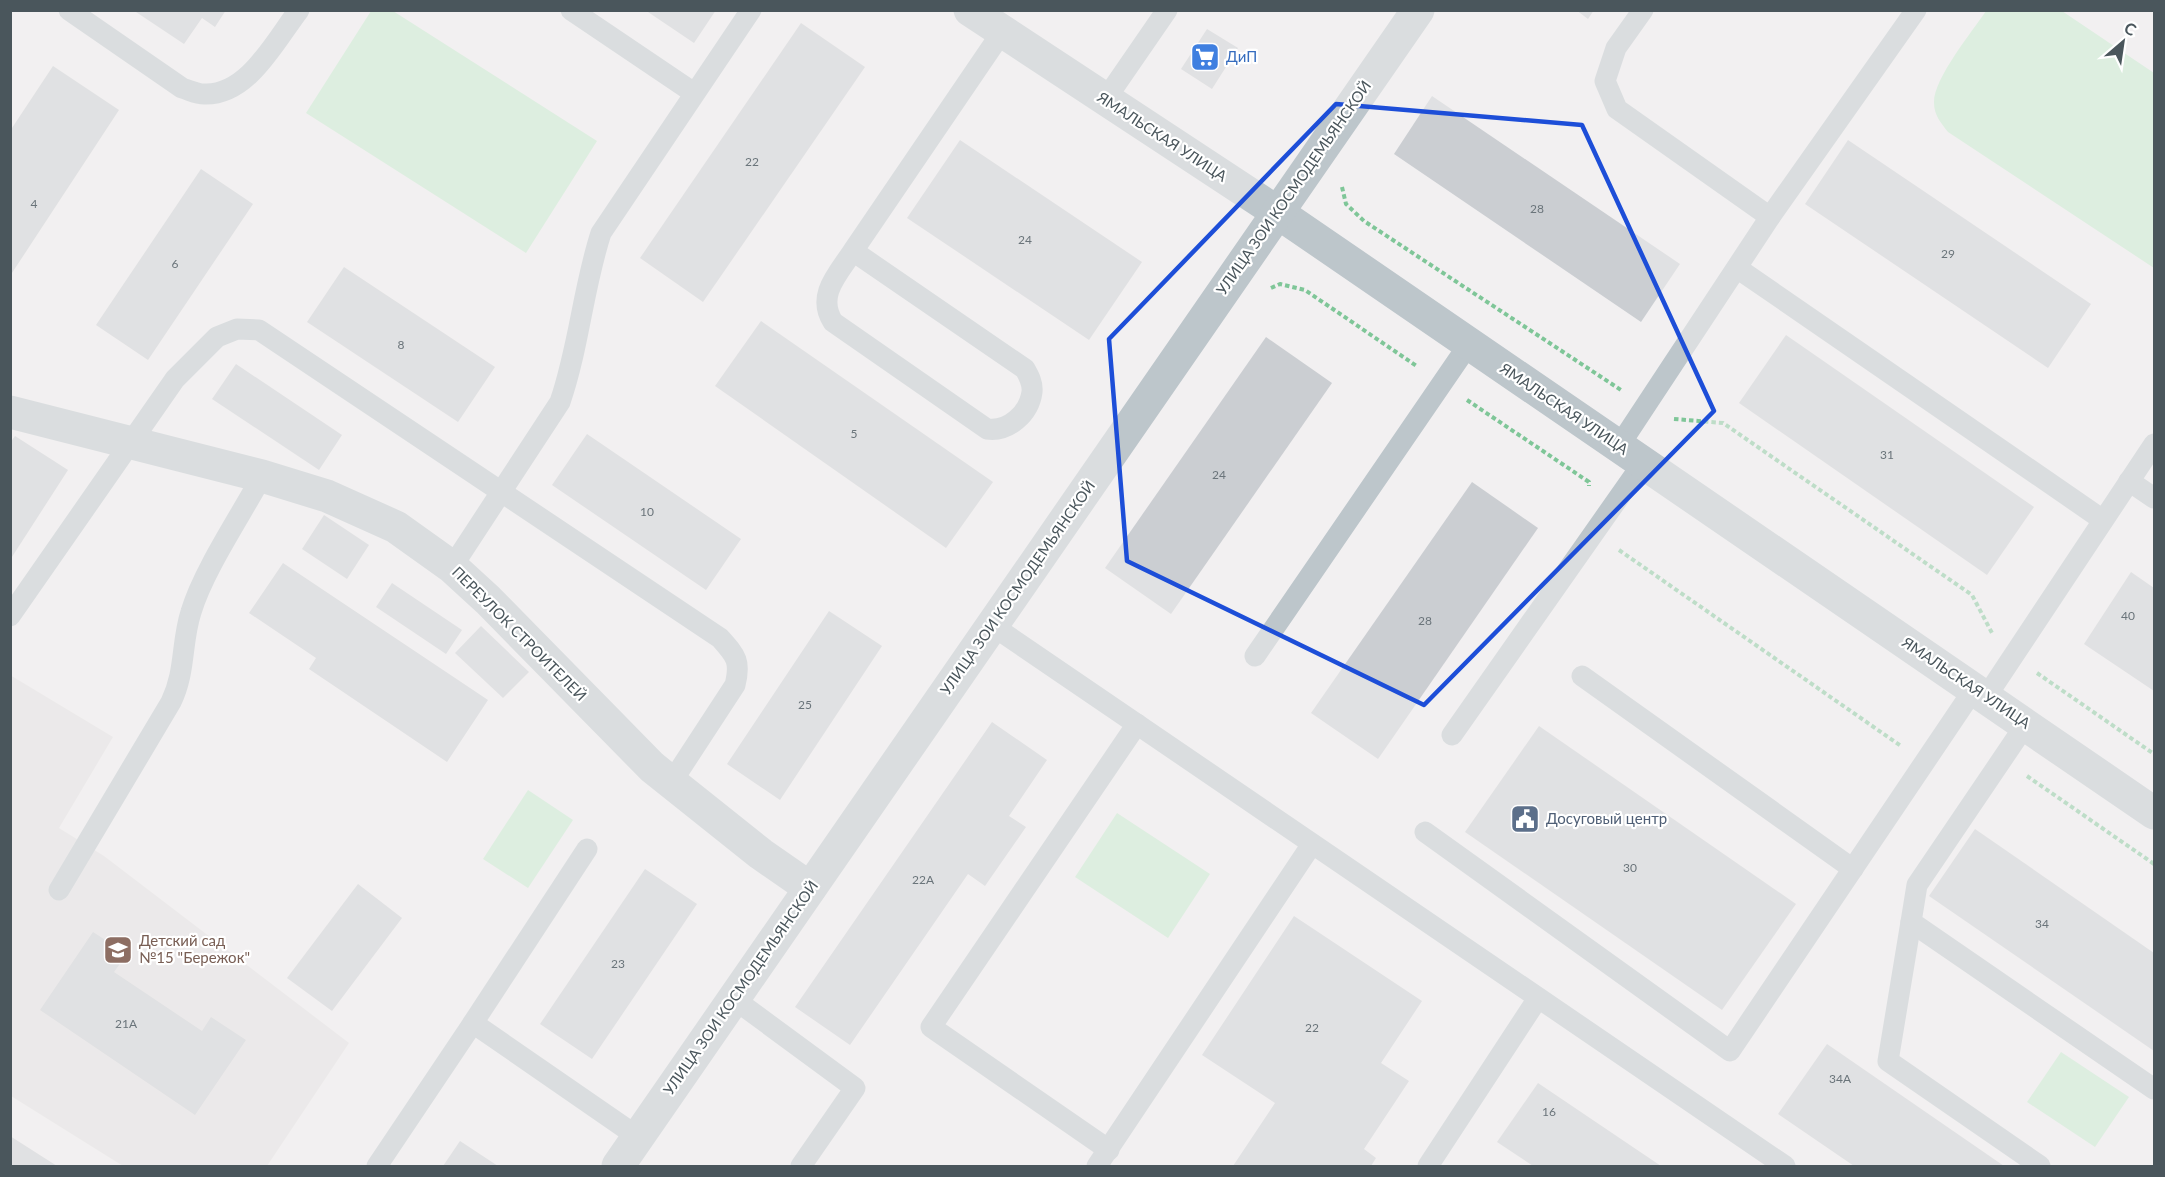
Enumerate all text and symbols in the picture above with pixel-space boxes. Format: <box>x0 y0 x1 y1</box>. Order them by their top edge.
north arrow <box>2093 12 2153 72</box>
text: С <box>2121 18 2140 40</box>
supermarket icon: ДиП <box>1189 41 1221 73</box>
place label: ДиП <box>1226 47 1257 65</box>
street label: УЛИЦА ЗОИ КОСМОДЕМЬЯНСКОЙ <box>1212 77 1374 298</box>
street label: ЯМАЛЬСКАЯ УЛИЦА <box>1094 87 1231 185</box>
house number: 22 <box>745 154 759 169</box>
house number: 4 <box>31 196 38 211</box>
house number: 28 <box>1530 201 1544 216</box>
house number: 24 <box>1018 232 1032 247</box>
house number: 29 <box>1941 246 1955 261</box>
house number: 6 <box>172 256 179 271</box>
house number: 8 <box>398 337 405 352</box>
street label: ЯМАЛЬСКАЯ УЛИЦА <box>1496 358 1633 458</box>
house number: 5 <box>851 426 858 441</box>
house number: 31 <box>1880 447 1894 462</box>
house number: 24 <box>1212 467 1226 482</box>
street label: УЛИЦА ЗОИ КОСМОДЕМЬЯНСКОЙ <box>936 477 1098 698</box>
house number: 10 <box>640 504 654 519</box>
street label: ПЕРЕУЛОК СТРОИТЕЛЕЙ <box>449 562 591 704</box>
house number: 40 <box>2121 608 2135 623</box>
house number: 28 <box>1418 613 1432 628</box>
street label: ЯМАЛЬСКАЯ УЛИЦА <box>1898 632 2035 732</box>
house number: 25 <box>798 697 812 712</box>
public building icon: Досуговый центр <box>1509 803 1541 835</box>
place label: Досуговый центр <box>1546 809 1667 827</box>
house number: 30 <box>1623 860 1637 875</box>
house number: 22А <box>912 872 935 887</box>
street label: УЛИЦА ЗОИ КОСМОДЕМЬЯНСКОЙ <box>659 877 821 1098</box>
house number: 34 <box>2035 916 2049 931</box>
place label: Детский сад №15 "Бережок" <box>139 931 250 966</box>
school or university icon: Детский сад №15 "Бережок" <box>102 934 134 966</box>
house number: 23 <box>611 956 625 971</box>
house number: 21А <box>115 1016 138 1031</box>
house number: 22 <box>1305 1020 1319 1035</box>
house number: 34А <box>1829 1071 1852 1086</box>
house number: 16 <box>1542 1104 1556 1119</box>

